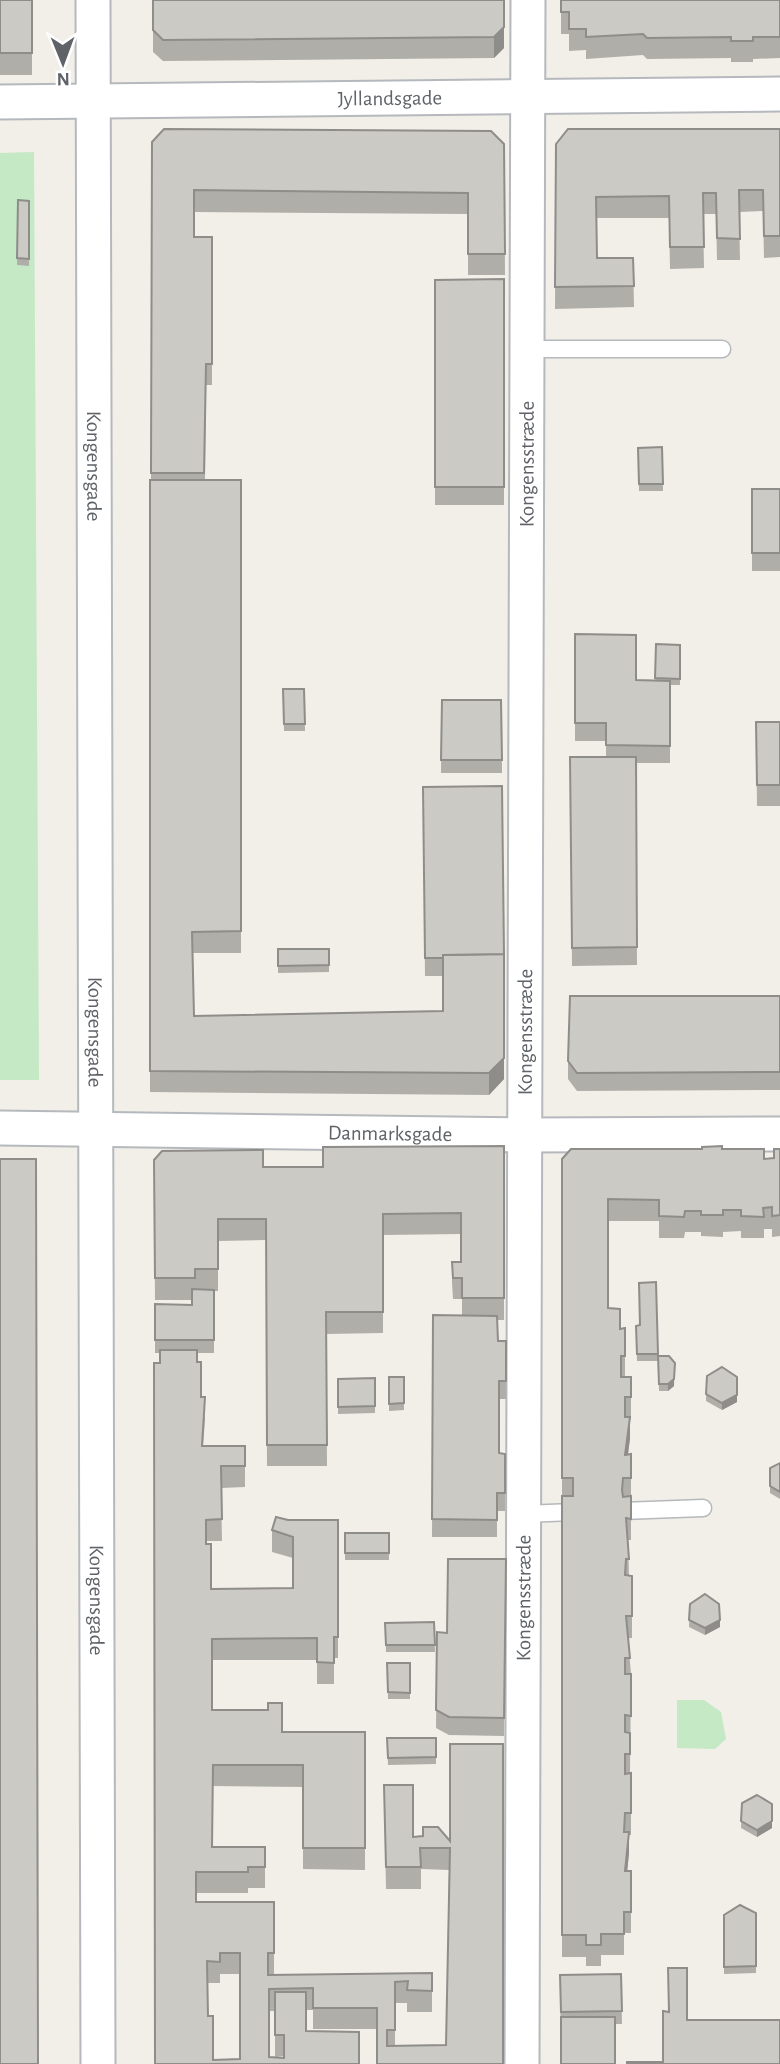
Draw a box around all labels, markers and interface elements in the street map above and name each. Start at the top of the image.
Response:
north arrow [28,28,98,98]
text: N [56,69,70,88]
street label: Jyllandsgade [338,87,442,109]
street label: Kongensstræde [516,401,537,527]
street label: Kongensgade [83,411,105,521]
street label: Kongensstræde [514,969,536,1095]
street label: Kongensgade [85,977,106,1087]
street label: Danmarksgade [328,1122,452,1145]
street label: Kongensstræde [513,1535,534,1661]
street label: Kongensgade [86,1545,108,1655]

